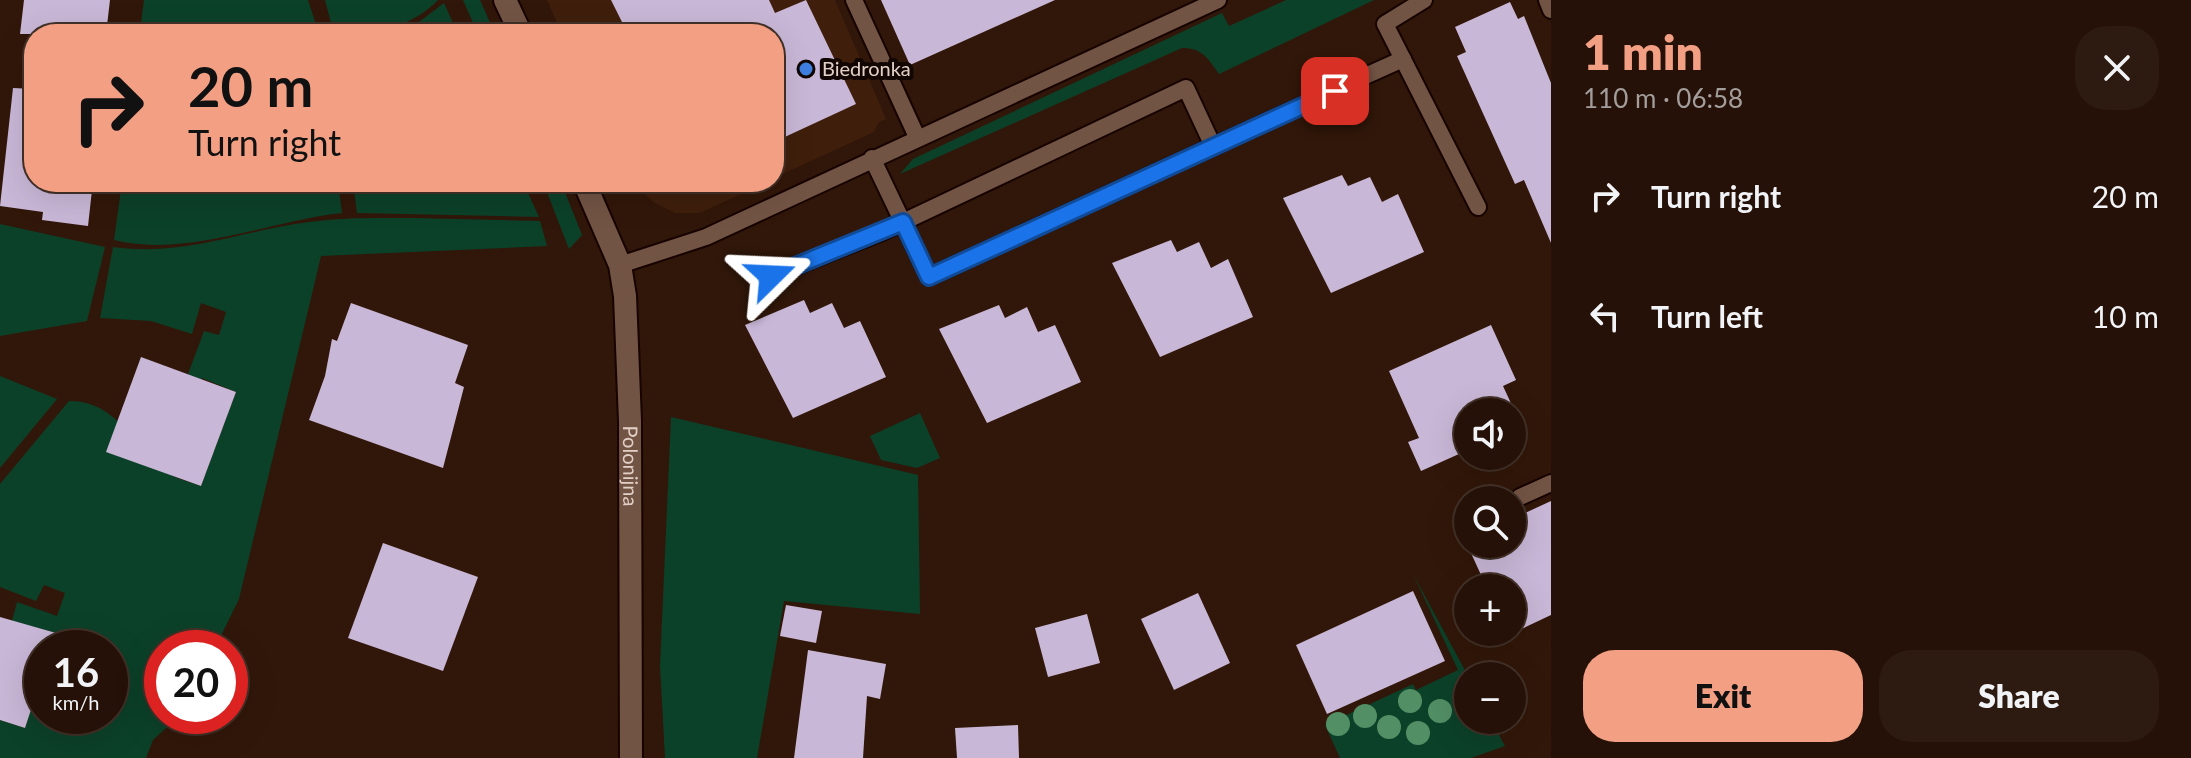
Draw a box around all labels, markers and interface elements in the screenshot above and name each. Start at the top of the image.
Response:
text: 1 min [1583,23,1703,80]
button: close [2075,26,2159,110]
text: 20 m [188,52,313,119]
icon: right [56,56,160,160]
place label: Biedronka [822,56,911,80]
pin [1301,57,1369,125]
marker: Biedronka [797,60,815,78]
icon: arrive [1313,69,1357,113]
text: 110 m · 06:58 [1583,82,1743,114]
text: Turn right [188,120,341,164]
icon: right [1583,174,1627,218]
text: Turn right [1651,178,1781,214]
text: 20 m [2092,178,2159,214]
position arrow [729,234,813,318]
icon: left [1583,294,1627,338]
text: Turn left [1651,298,1763,334]
text: 10 m [2092,298,2159,334]
map controls [1454,398,1526,734]
button: sound [1454,398,1526,470]
street label: Polonijna [619,426,643,506]
button: search [1454,486,1526,558]
button: + [1454,574,1526,646]
speed limit sign: 20 [144,630,248,734]
text: 16 [53,648,99,696]
button: Exit [1583,650,1863,742]
button: Share [1879,650,2159,742]
button: − [1454,662,1526,734]
text: km/h [53,690,99,714]

